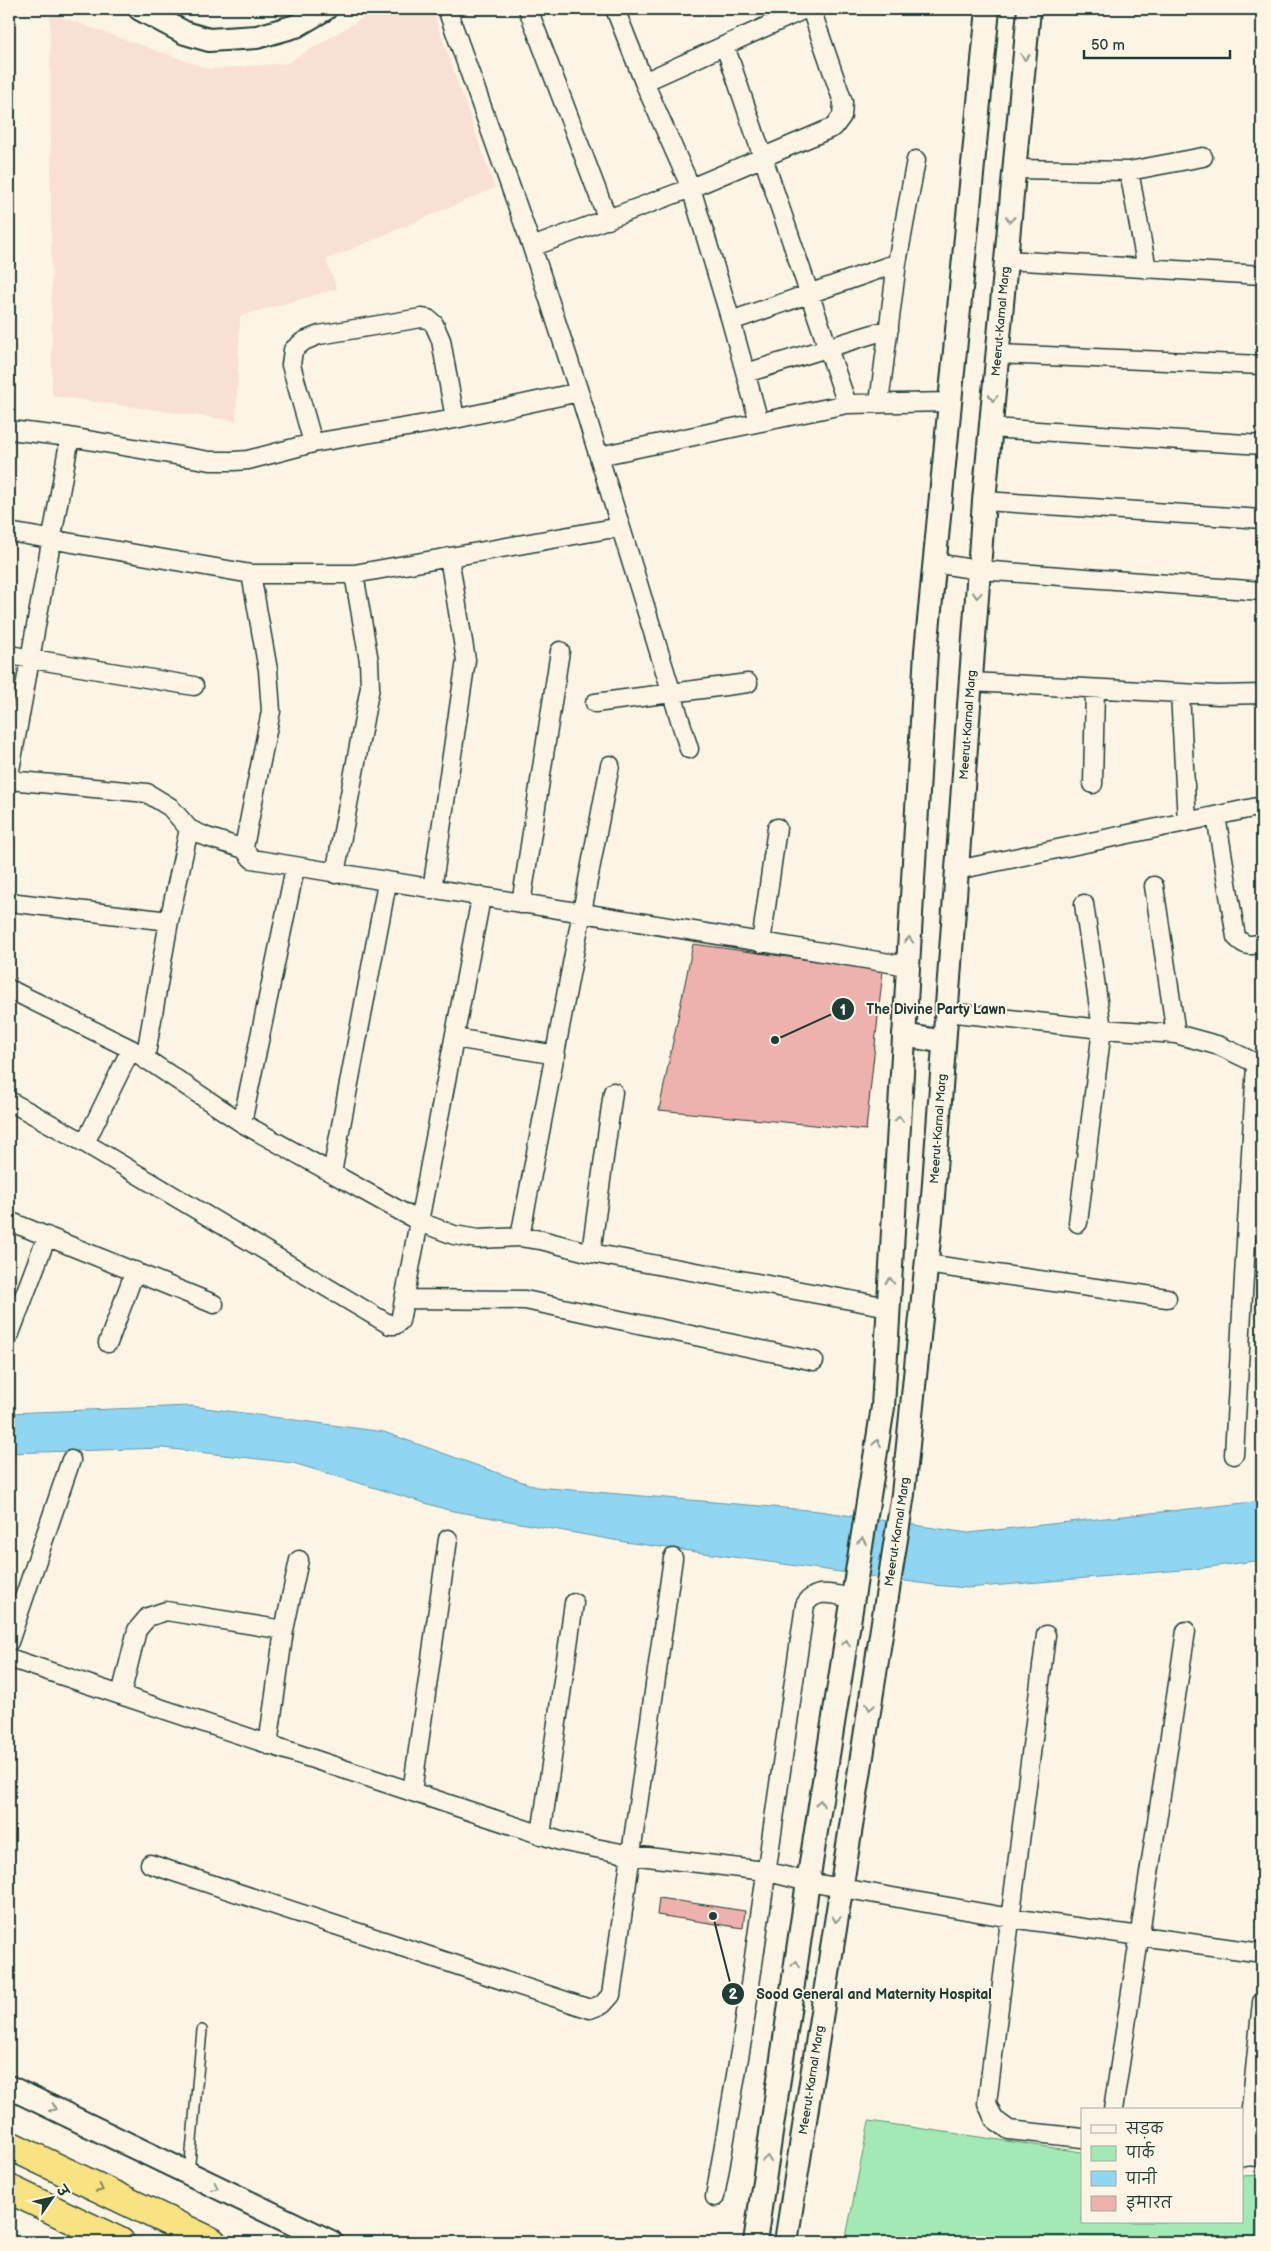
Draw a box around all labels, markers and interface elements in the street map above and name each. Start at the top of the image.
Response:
scale bar [1084,28,1230,60]
text: 50 m [1091,36,1125,55]
one-way arrow [1020,54,1031,62]
one-way arrow [1005,215,1016,223]
street label: Meerut-Karnal Marg [988,266,1013,377]
one-way arrow [988,395,999,403]
one-way arrow [972,591,983,599]
street label: Meerut-Karnal Marg [957,669,980,780]
one-way arrow [904,935,915,943]
callout: The Divine Party Lawn [831,995,1016,1024]
text: 1 [840,1001,846,1020]
text: The Divine Party Lawn [866,1001,1006,1018]
street label: Meerut-Karnal Marg [927,1073,950,1184]
one-way arrow [894,1115,905,1123]
one-way arrow [885,1277,896,1285]
one-way arrow [872,1439,882,1448]
street label: Meerut-Karnal Marg [882,1476,913,1587]
one-way arrow [856,1537,866,1545]
one-way arrow [840,1638,850,1647]
one-way arrow [865,1703,876,1711]
one-way arrow [815,1799,825,1808]
one-way arrow [831,1914,841,1923]
one-way arrow [790,1960,801,1968]
callout: Sood General and Maternity Hospital [721,1979,1002,2008]
text: 2 [729,1985,738,2004]
text: Sood General and Maternity Hospital [756,1986,992,2003]
street label: Meerut-Karnal Marg [796,2024,828,2136]
one-way arrow [48,2102,57,2113]
legend [1081,2108,1244,2224]
text: सड़क [1125,2120,1164,2139]
text: पार्क [1125,2141,1156,2163]
one-way arrow [761,2155,771,2164]
text: पानी [1125,2167,1158,2189]
north arrow [28,2174,78,2224]
text: उ [52,2181,73,2201]
one-way arrow [210,2181,219,2191]
one-way arrow [95,2183,104,2193]
text: इमारत [1126,2194,1173,2213]

